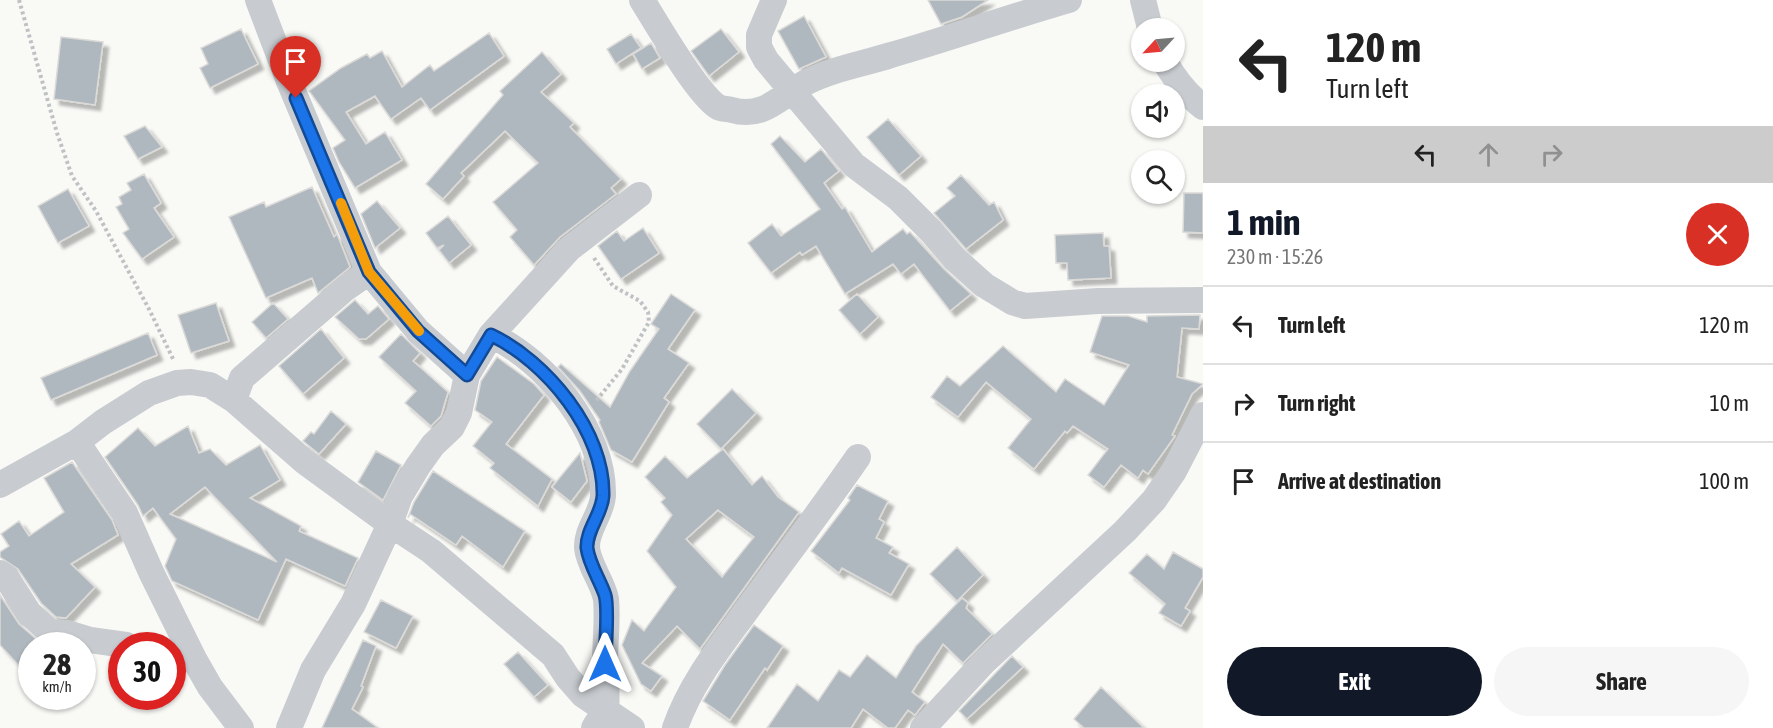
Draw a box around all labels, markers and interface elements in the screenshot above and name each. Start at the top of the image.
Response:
north arrow [1131,18,1185,72]
map controls [1131,18,1185,204]
text: 120 m [1326,23,1421,71]
icon: left [1227,24,1305,102]
pin [270,36,321,98]
icon: arrive [279,45,312,78]
text: Turn left [1326,73,1409,104]
button: sound [1131,84,1185,138]
icon: left [1409,138,1442,171]
icon: ahead [1472,138,1505,171]
icon: right [1535,138,1568,171]
button: search [1131,150,1185,204]
text: 1 min [1227,201,1301,243]
button: close [1686,203,1749,266]
text: 230 m · 15:26 [1227,245,1323,268]
icon: left [1227,309,1260,342]
text: Turn left [1278,312,1345,338]
text: 120 m [1699,312,1749,338]
icon: right [1227,387,1260,420]
text: Turn right [1278,390,1355,416]
text: 10 m [1709,390,1749,416]
icon: arrive [1227,465,1260,498]
text: Arrive at destination [1278,468,1441,494]
text: 100 m [1699,468,1749,494]
speed limit sign: 30 [108,632,186,710]
position arrow [573,632,637,696]
text: 28 [43,647,71,681]
button: Exit [1227,647,1482,716]
button: Share [1494,647,1749,716]
text: km/h [42,678,72,695]

